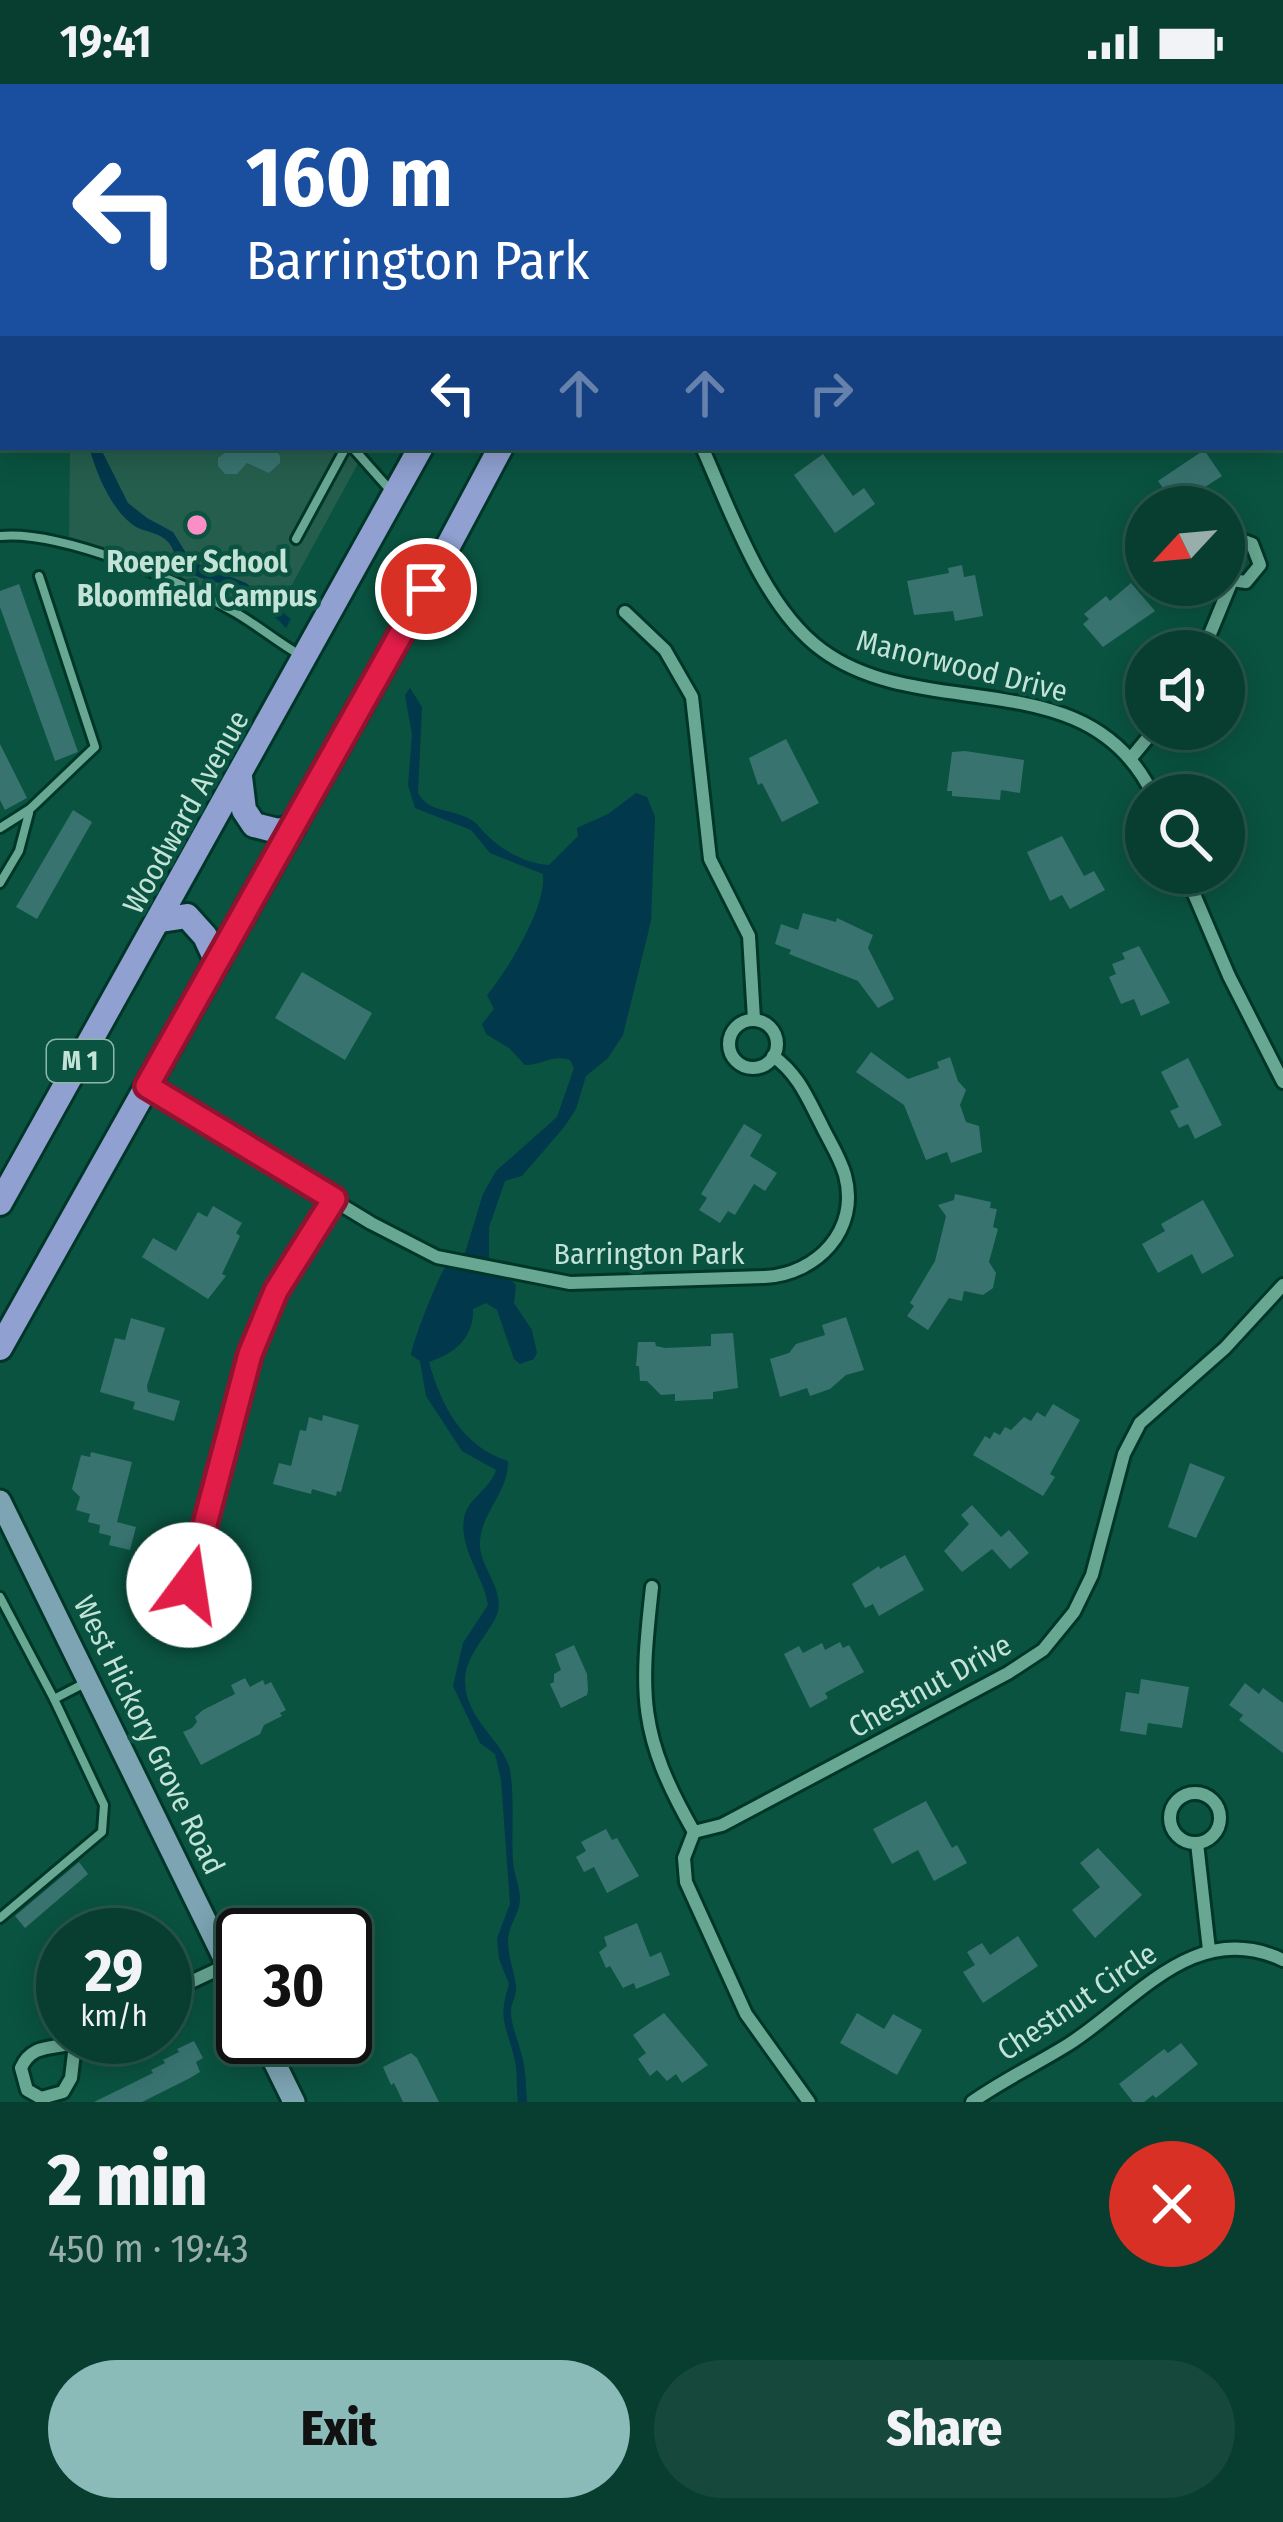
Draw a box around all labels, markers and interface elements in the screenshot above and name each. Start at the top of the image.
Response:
text: 19:41 [60,15,152,69]
text: 160 m [246,127,453,228]
icon: left [48,132,204,288]
text: Barrington Park [246,229,589,293]
icon: left [420,360,486,426]
icon: ahead [546,360,612,426]
icon: ahead [672,360,738,426]
icon: right [798,360,864,426]
north arrow [1125,486,1245,606]
map controls [1125,486,1245,894]
marker: Roeper School Bloomfield Campus [184,512,210,538]
pin [375,538,477,640]
place label: Roeper School Bloomfield Campus [77,544,317,614]
icon: arrive [393,556,459,622]
street label: Manorwood Drive [853,622,1071,710]
button: sound [1125,630,1245,750]
street label: Woodward Avenue [115,704,257,920]
button: search [1125,774,1245,894]
road number: M 1 [47,1040,113,1082]
street label: Barrington Park [554,1236,744,1272]
position arrow [126,1522,252,1648]
street label: West Hickory Grove Road [66,1590,232,1880]
street label: Chestnut Drive [843,1627,1017,1745]
speed limit sign: 30 [216,1908,372,2064]
text: 29 [85,1935,143,2007]
street label: Chestnut Circle [990,1936,1164,2068]
text: km/h [81,1998,147,2034]
text: 2 min [48,2138,207,2224]
button: close [1109,2141,1235,2267]
text: 450 m · 19:43 [48,2226,249,2272]
button: Exit [48,2360,630,2498]
button: Share [654,2360,1235,2498]

